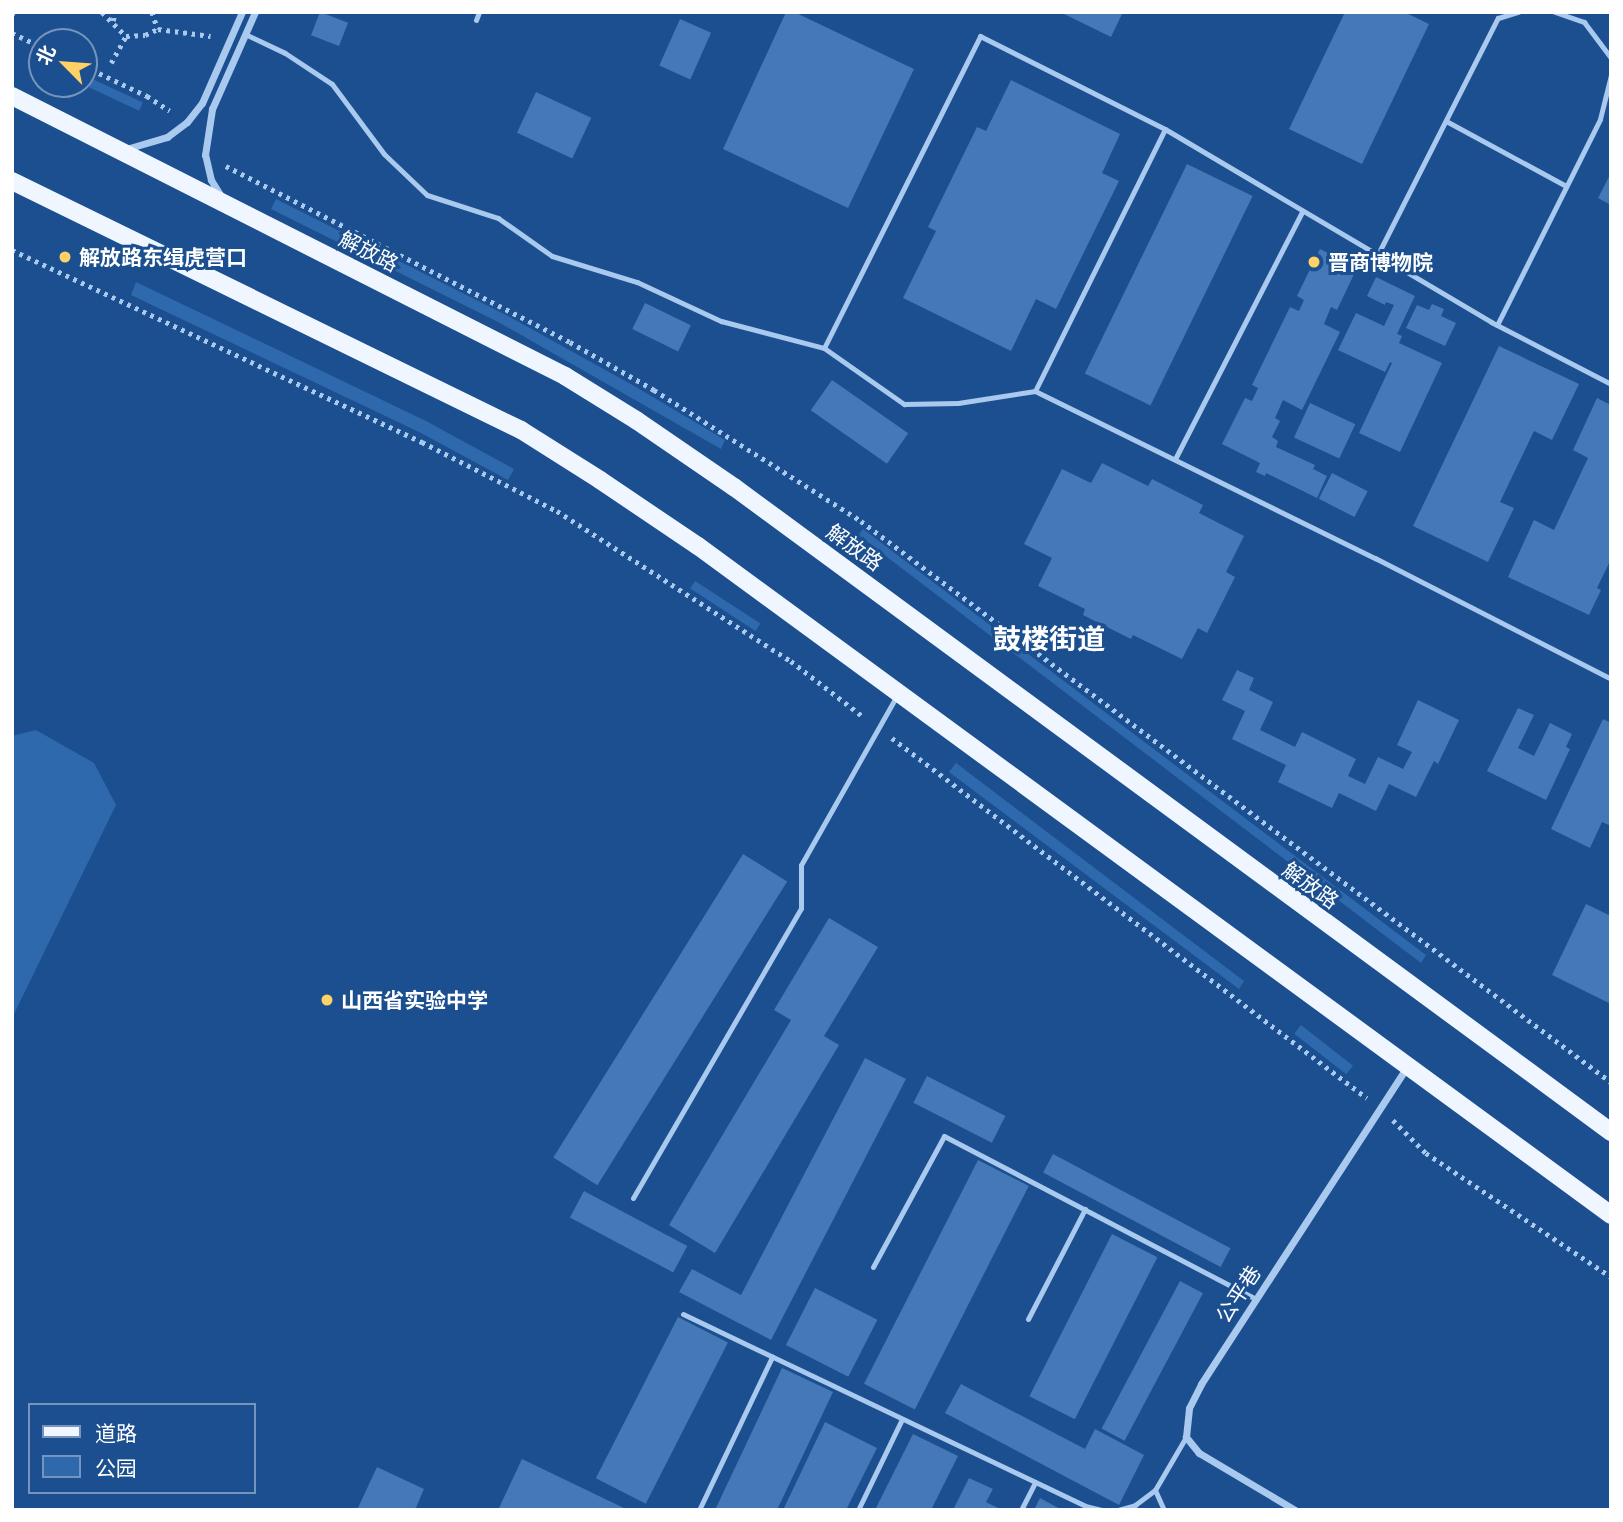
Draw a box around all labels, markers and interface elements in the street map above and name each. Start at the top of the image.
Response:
north arrow [28,28,98,98]
text: 北 [31,41,60,68]
street label: 解放路 [335,225,403,277]
place label: 解放路东缉虎营口 [79,244,247,270]
marker: 解放路东缉虎营口 [57,249,73,265]
place label: 晋商博物院 [1328,249,1433,275]
marker: 晋商博物院 [1306,254,1322,270]
street label: 解放路 [822,518,888,576]
district label: 鼓楼街道 [993,621,1105,655]
street label: 解放路 [1278,856,1344,914]
place label: 山西省实验中学 [341,987,488,1013]
marker: 山西省实验中学 [319,992,335,1008]
street label: 公平巷 [1210,1261,1266,1327]
legend [28,1403,256,1494]
text: 道路 [95,1420,137,1445]
text: 公园 [95,1455,137,1480]

